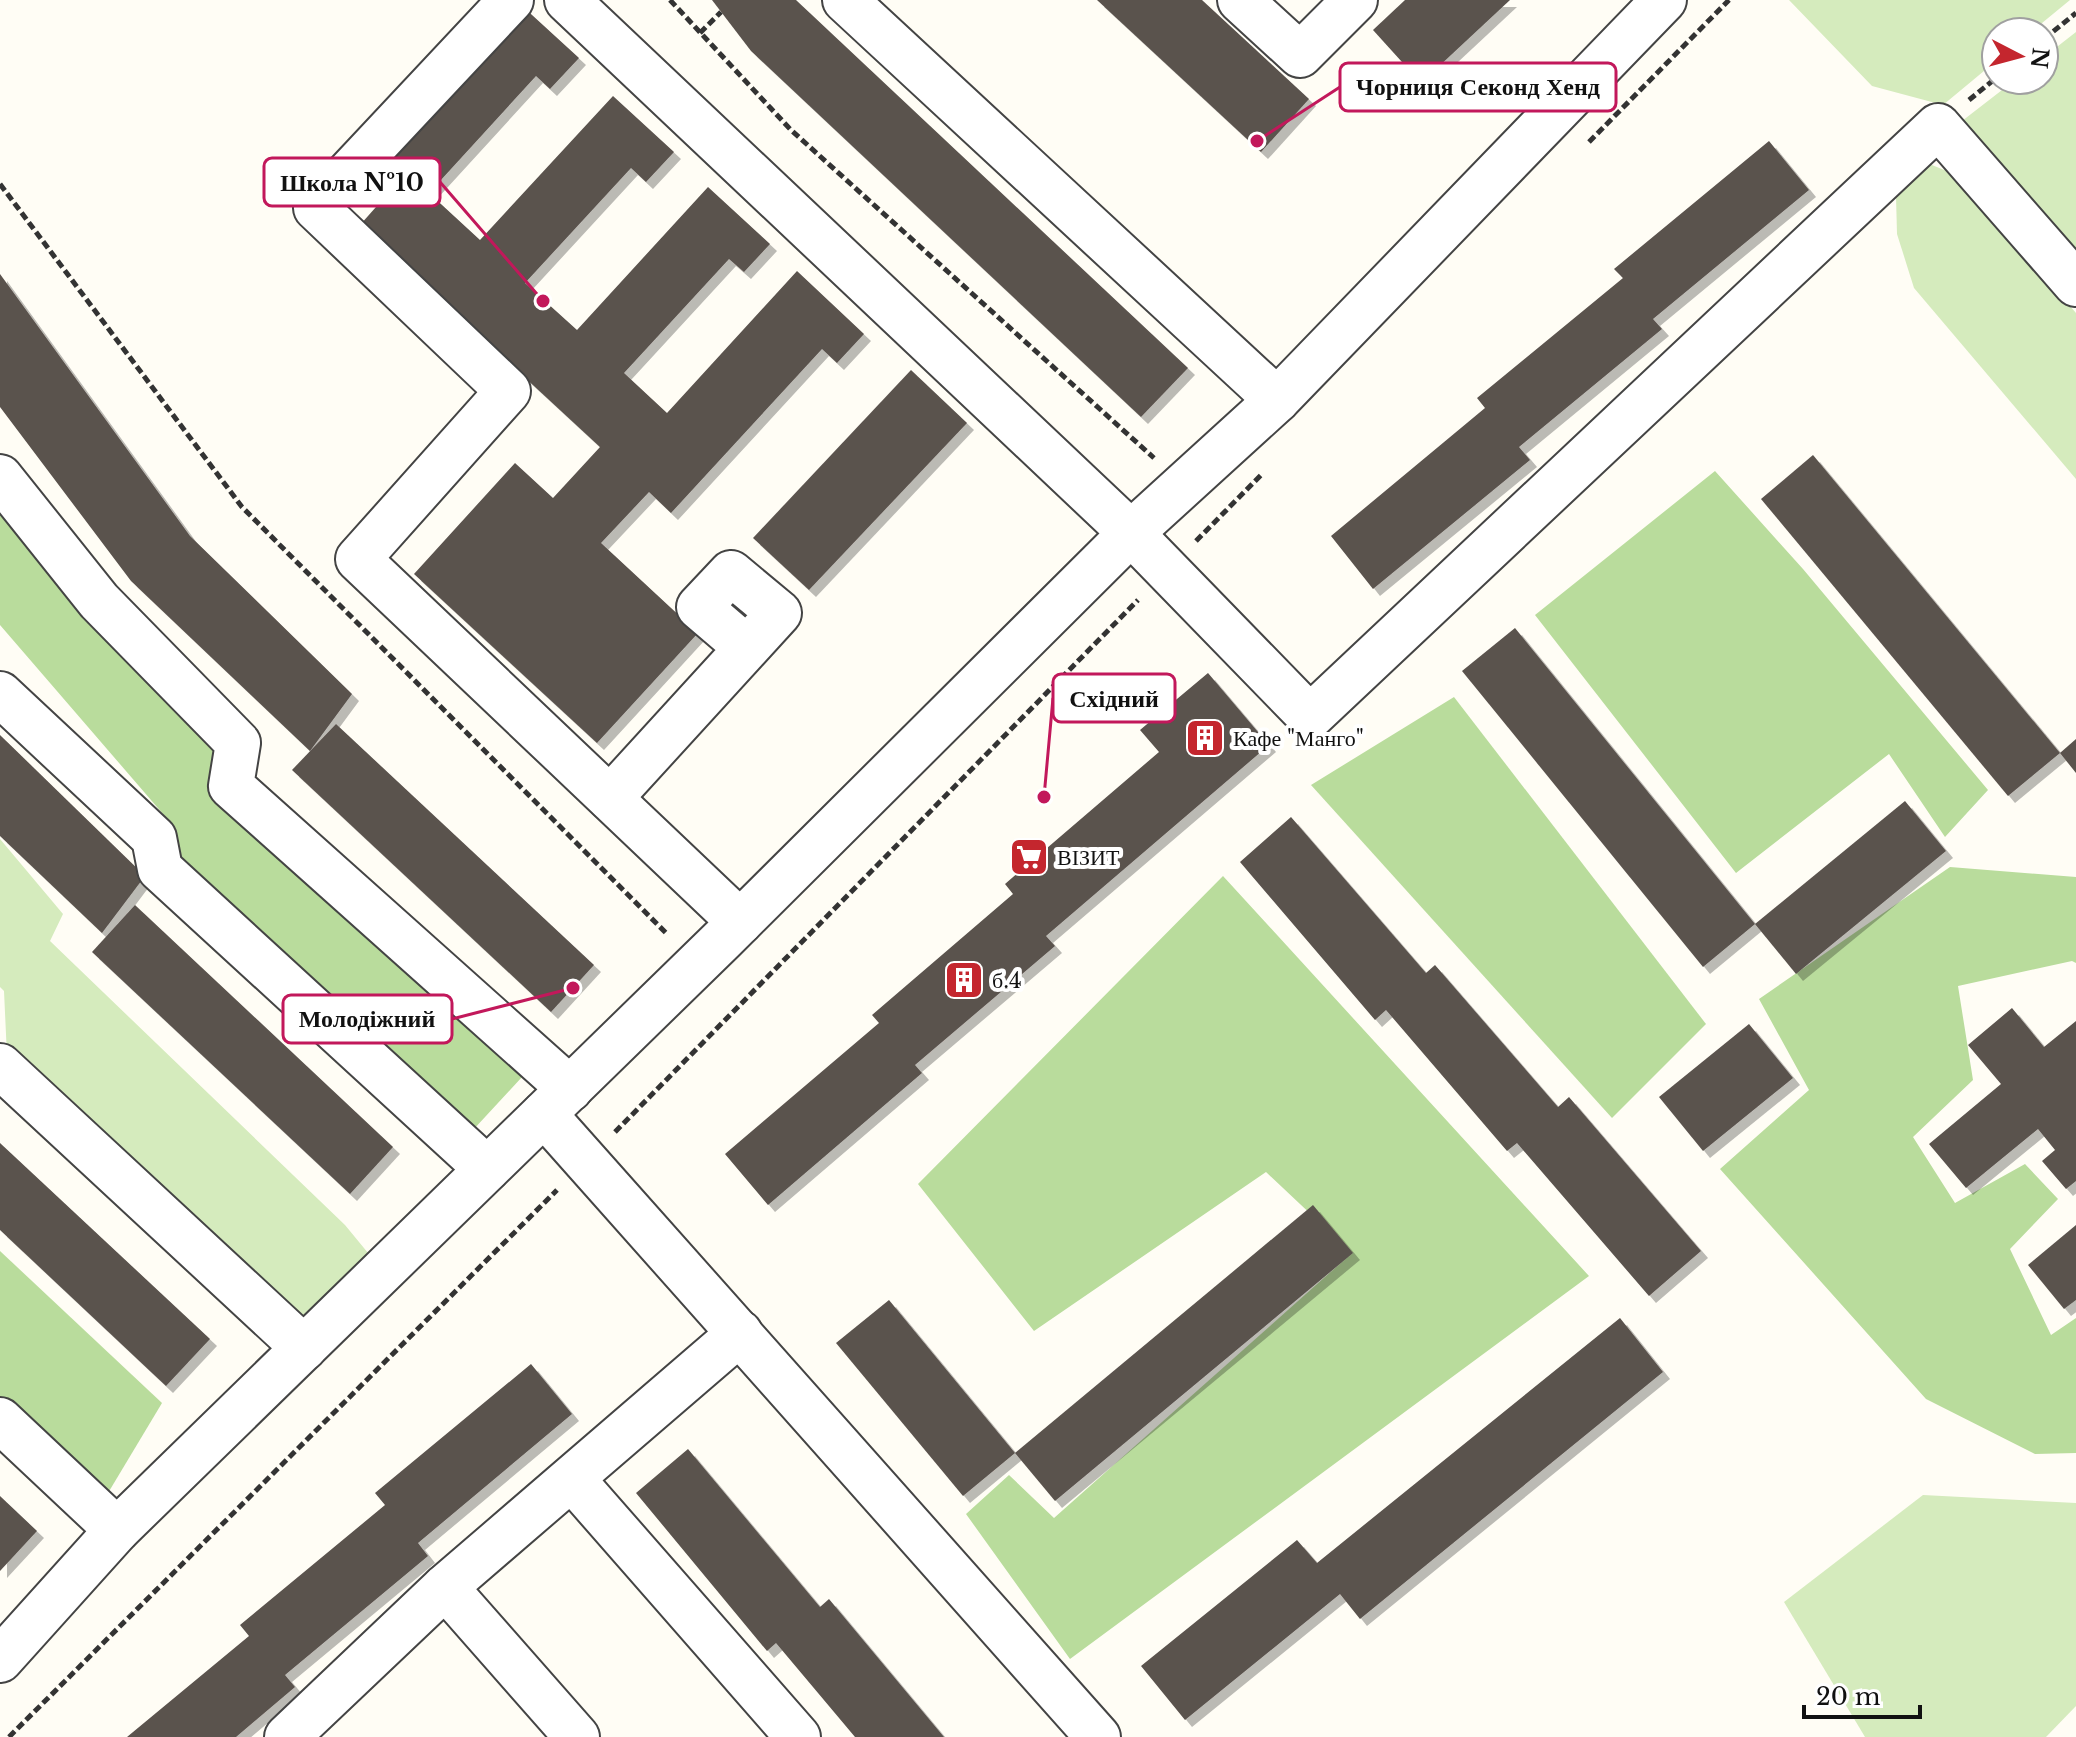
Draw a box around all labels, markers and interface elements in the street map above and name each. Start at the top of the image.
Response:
north arrow [1980,16,2060,96]
text: N [2025,46,2054,70]
callout: Чорниця Секонд Хенд [1340,63,1616,111]
text: Чорниця Секонд Хенд [1356,72,1600,101]
callout: Школа №10 [264,158,440,206]
text: Школа №10 [280,168,424,197]
callout: Східний [1053,674,1175,722]
text: Східний [1069,684,1159,713]
building icon: Кафе "Манго" [1184,717,1226,759]
place label: Кафе "Манго" [1233,725,1364,752]
supermarket icon: ВІЗИТ [1008,836,1050,878]
place label: ВІЗИТ [1057,844,1120,871]
building icon: б.4 [943,959,985,1001]
place label: б.4 [992,967,1022,994]
callout: Молодіжний [283,995,452,1043]
text: Молодіжний [299,1004,435,1033]
scale bar [1804,1669,1920,1719]
text: 20 m [1816,1682,1881,1711]

